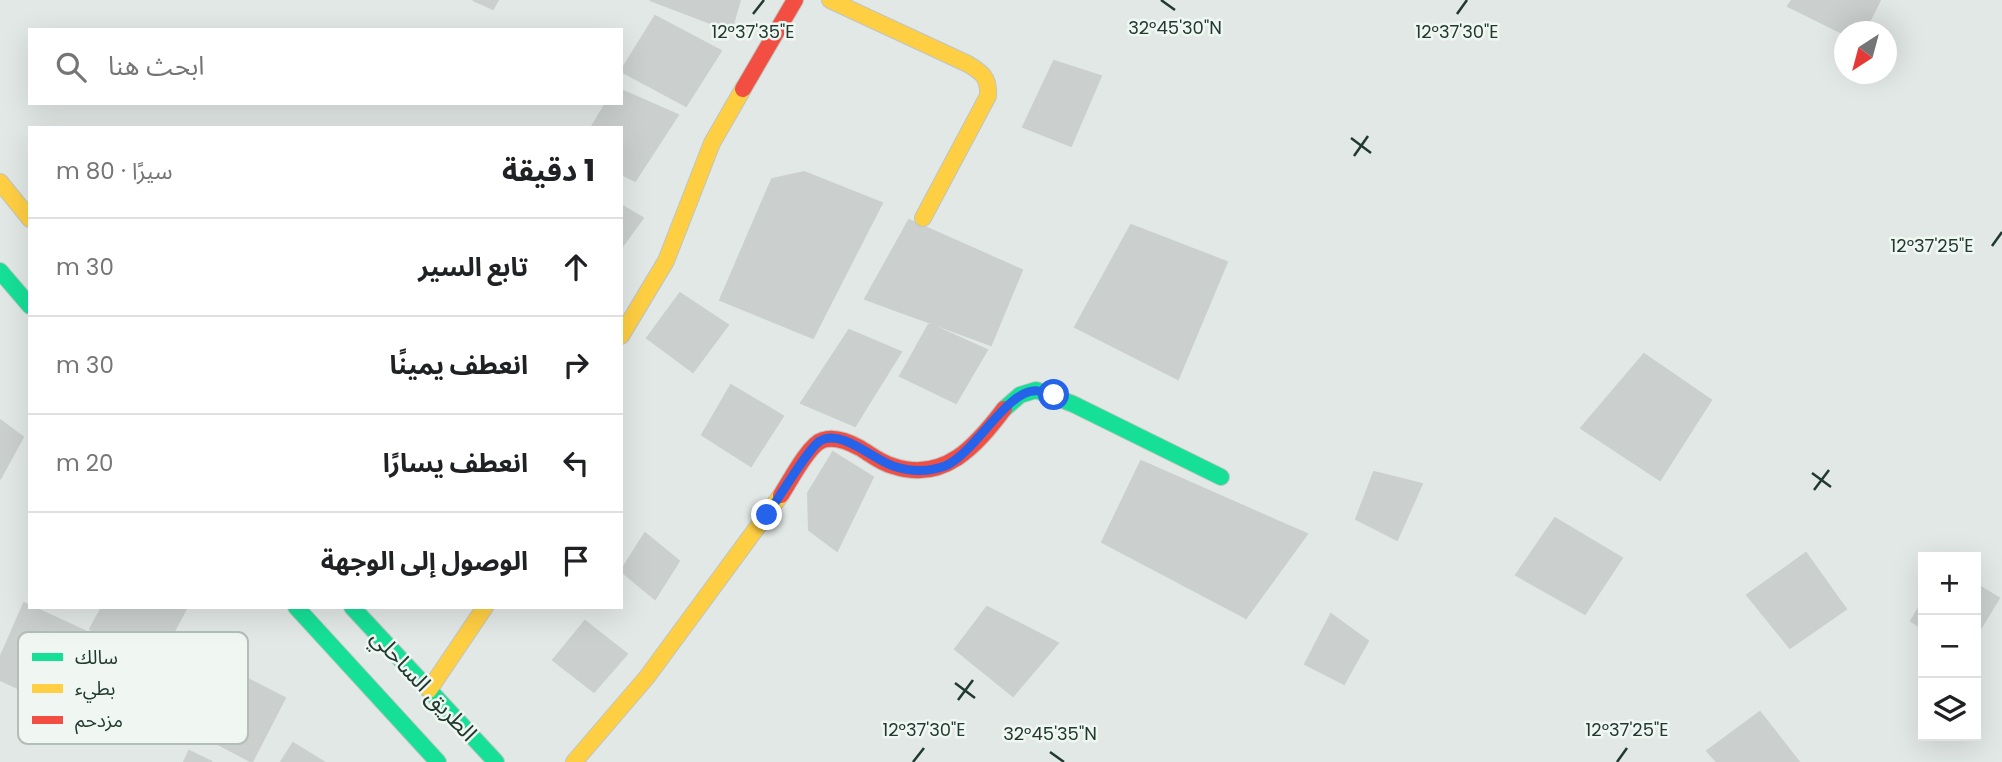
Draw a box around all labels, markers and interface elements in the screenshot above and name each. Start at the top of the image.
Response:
text: 32°45'30"N [1128,15,1222,40]
text: 12°37'35"E [711,19,795,44]
text: 12°37'30"E [1415,19,1499,44]
north arrow [1834,21,1897,84]
search box [28,28,623,105]
icon: search [52,48,90,86]
text: ابحث هنا [108,48,205,84]
text: 1 دقيقة [502,149,595,192]
text: سيرًا · 80 m [56,155,173,187]
text: 12°37'25"E [1891,233,1973,258]
icon: ahead [557,248,595,286]
text: تابع السير [418,249,528,285]
text: 30 m [56,251,114,283]
icon: right [557,346,595,384]
text: انعطف يمينًا [390,347,528,383]
text: 30 m [56,349,114,381]
route start [1038,379,1069,410]
icon: left [557,444,595,482]
text: انعطف يسارًا [383,445,528,481]
text: 20 m [56,447,114,479]
route end [751,499,782,530]
icon: arrive [557,542,595,580]
text: الوصول إلى الوجهة [321,543,528,579]
map controls [1918,552,1981,741]
button: + [1918,552,1981,615]
button: − [1918,615,1981,678]
street label: الطريق الساحلي [363,622,484,749]
legend [18,632,248,744]
text: سالك [75,644,118,671]
text: بطيء [75,675,115,703]
button: layers [1918,678,1981,741]
text: مزدحم [75,707,123,735]
text: 12°37'30"E [882,717,966,742]
text: 12°37'25"E [1586,717,1668,742]
text: 32°45'35"N [1003,721,1097,746]

